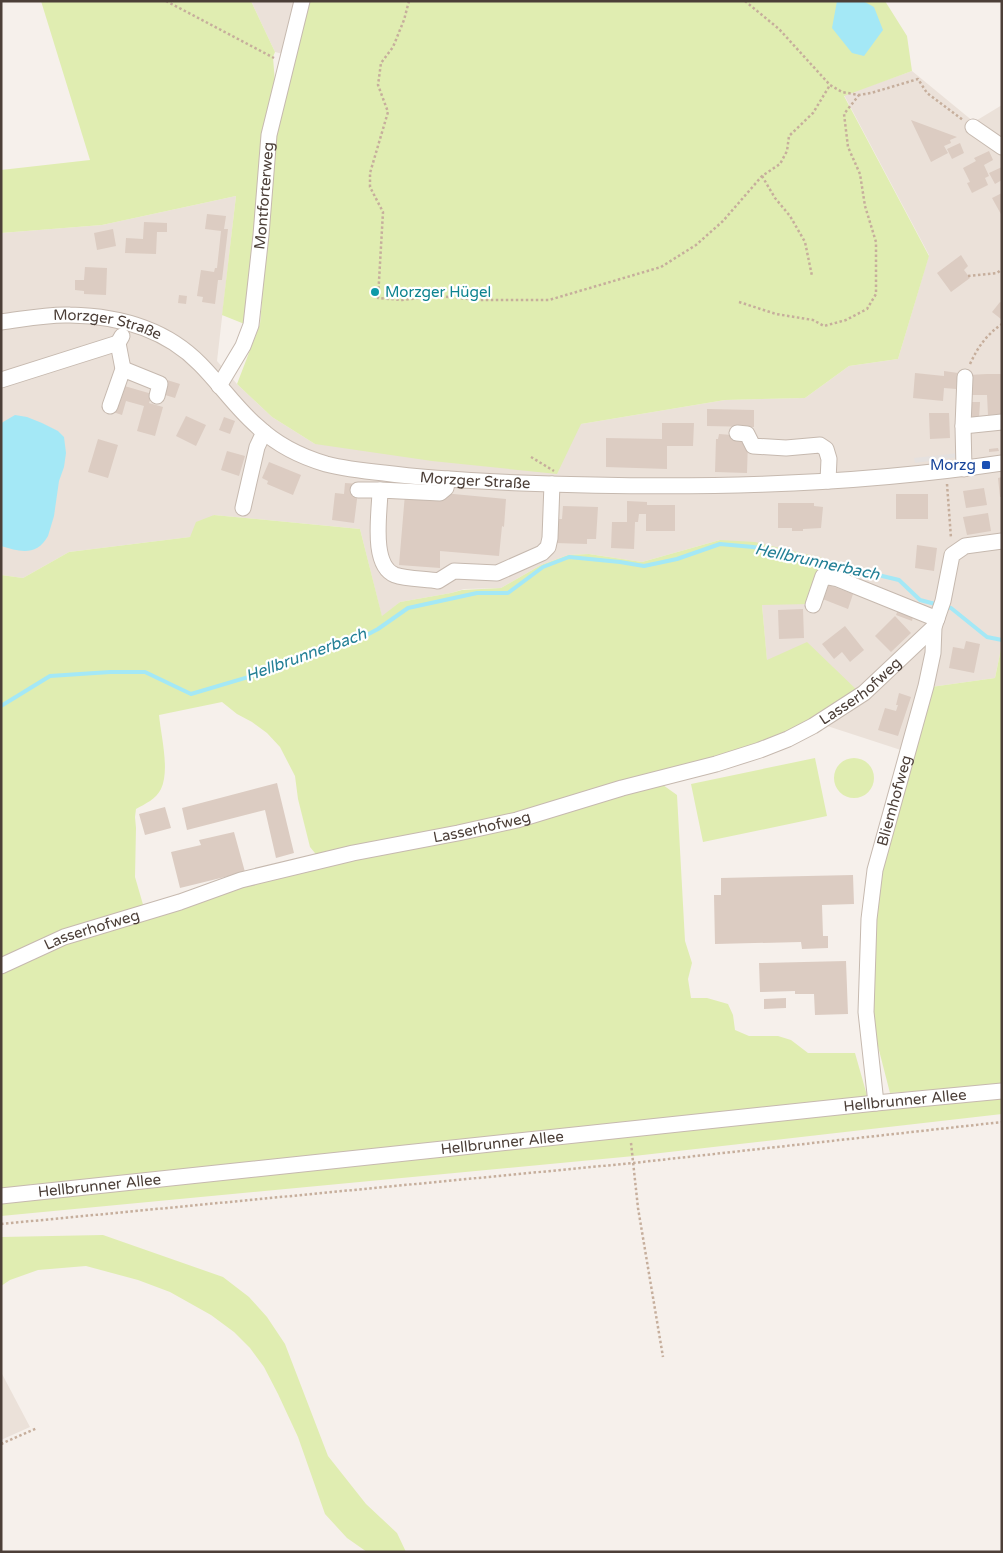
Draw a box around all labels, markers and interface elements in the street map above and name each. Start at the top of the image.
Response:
street label: Montforterweg [250,141,277,251]
place label: Morzger Hügel [385,283,491,301]
marker: Morzger Hügel [369,286,381,298]
street label: Morzger Straße [53,306,165,344]
place label: Morzg [930,456,976,474]
marker: Morzg [980,459,992,471]
street label: Morzger Straße [419,468,531,492]
water label: Hellbrunnerbach [753,539,882,585]
water label: Hellbrunnerbach [243,623,370,686]
street label: Lasserhofweg [816,654,905,729]
street label: Bliemhofweg [873,753,915,848]
street label: Lasserhofweg [432,807,533,847]
street label: Lasserhofweg [41,906,142,954]
street label: Hellbrunner Allee [843,1085,967,1115]
street label: Hellbrunner Allee [440,1127,565,1158]
street label: Hellbrunner Allee [37,1170,162,1201]

